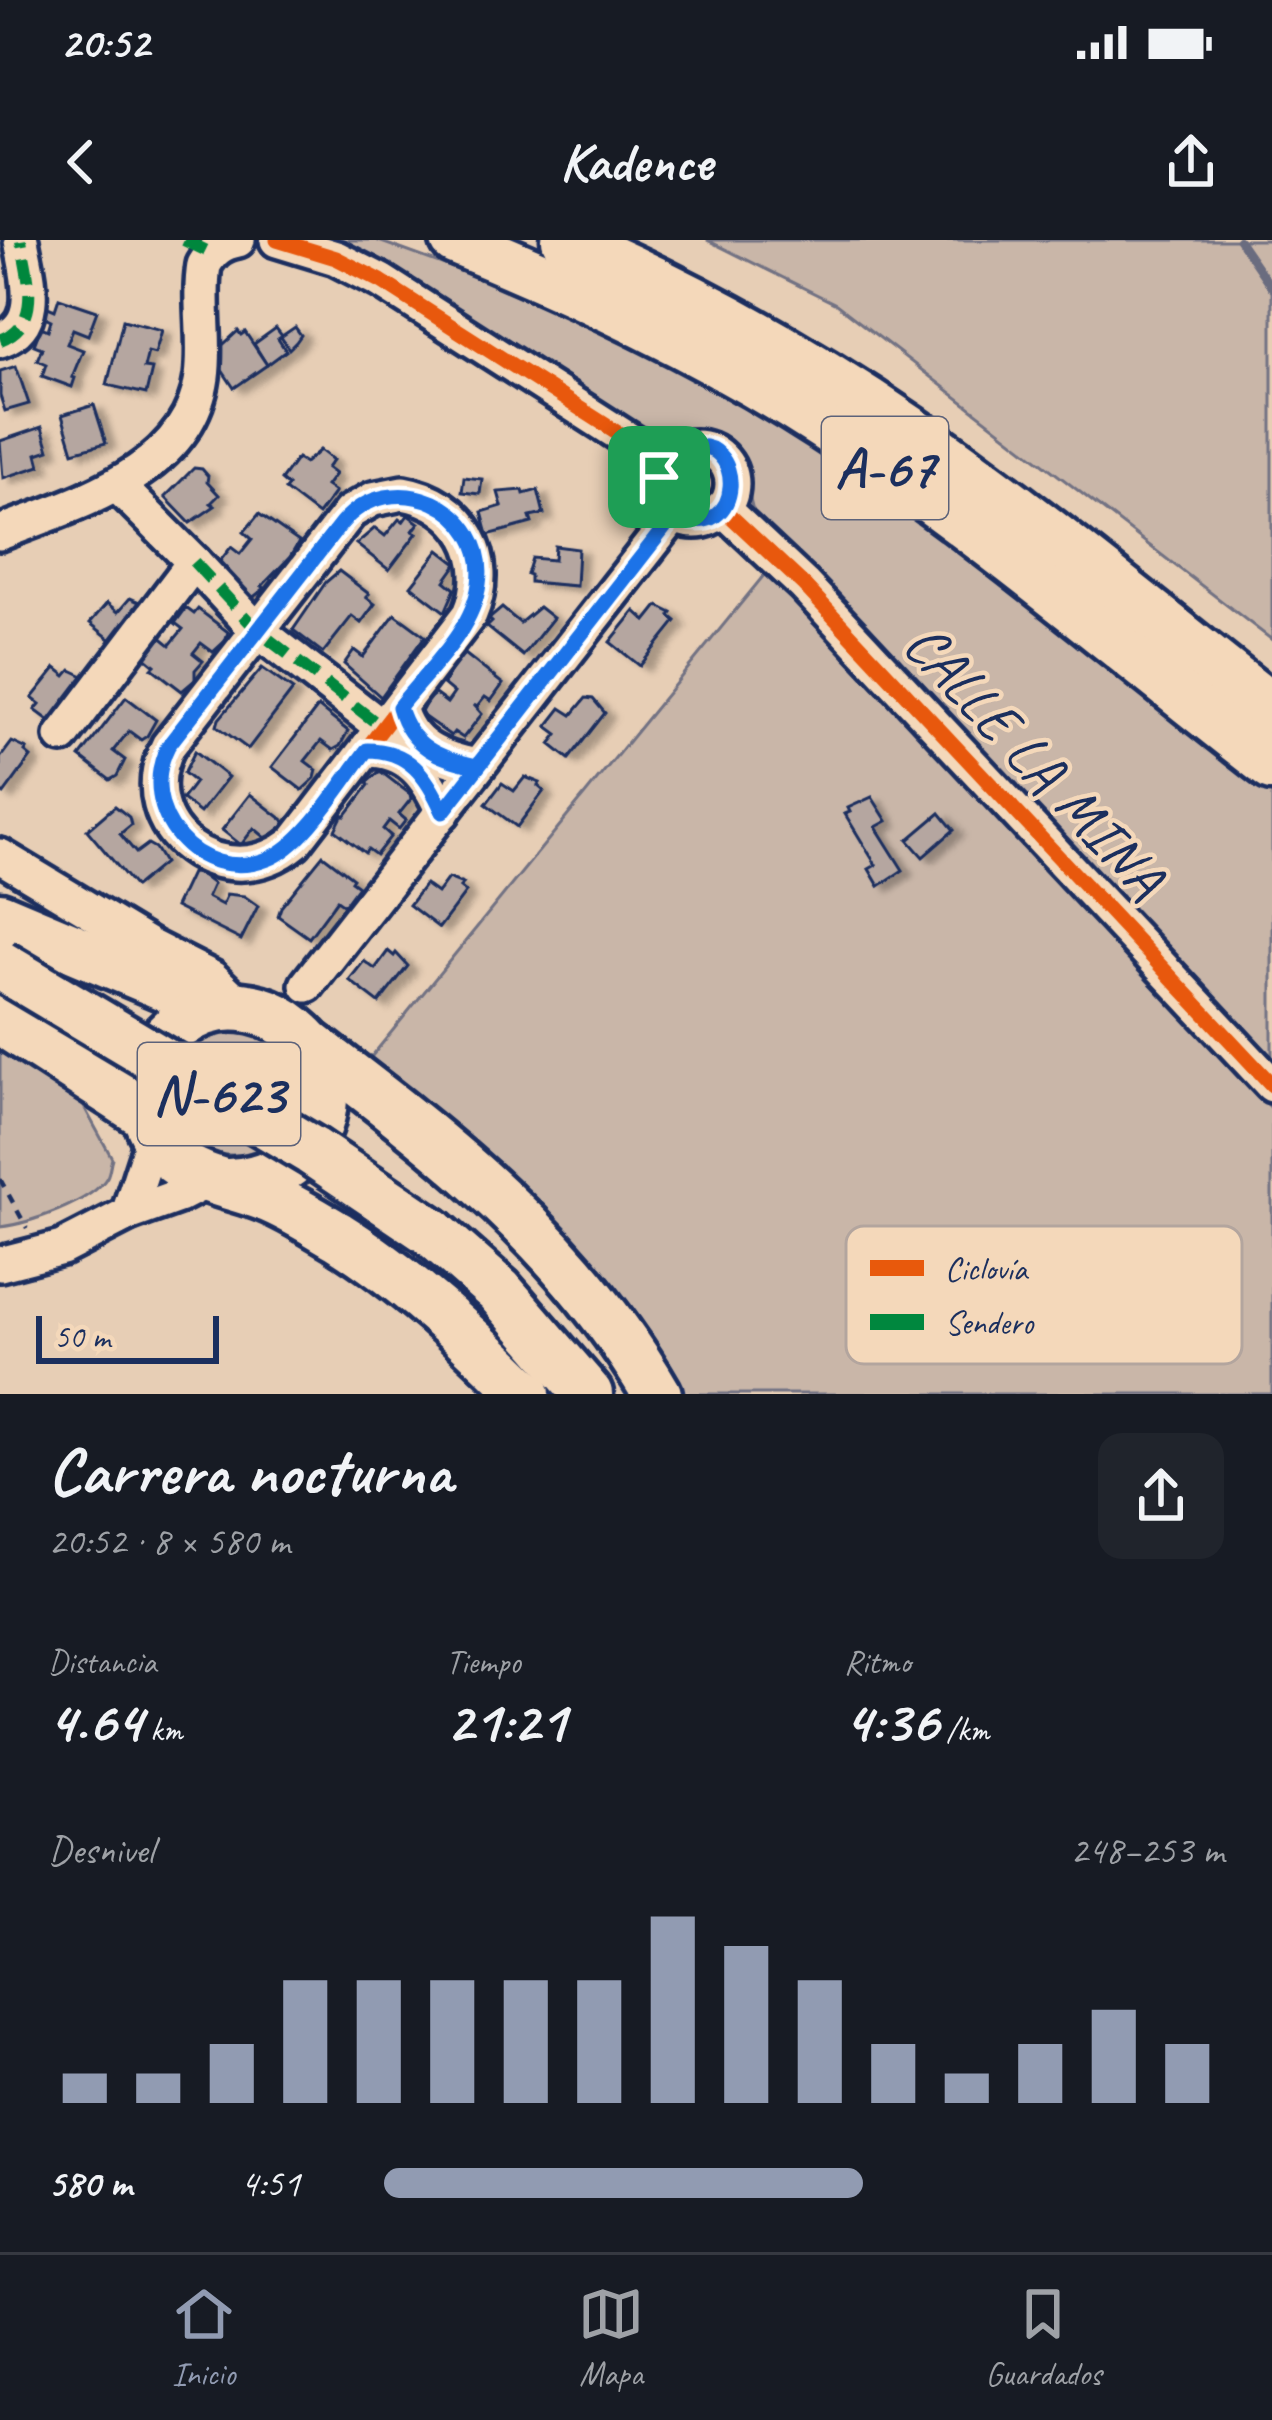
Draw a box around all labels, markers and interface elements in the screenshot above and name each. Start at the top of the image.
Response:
text: 20:52 [60,14,149,71]
text: Kadence [560,128,712,196]
icon: back [48,129,114,195]
icon: share [1158,129,1224,195]
road number: A-67 [822,417,948,519]
pin [608,426,710,528]
icon: arrive [626,444,692,510]
street label: CALLE LA MINA [888,606,1183,914]
road number: N-623 [138,1043,300,1145]
legend [846,1226,1242,1364]
text: Ciclovía [945,1248,1030,1290]
text: Sendero [945,1302,1035,1344]
scale bar [36,1310,219,1363]
text: 50 m [54,1316,110,1358]
text: Carrera nocturna [48,1430,452,1513]
button: share [1098,1433,1224,1559]
text: 20:52 · 8 × 580 m [48,1517,290,1566]
text: Distancia [48,1641,156,1683]
text: Tiempo [446,1641,521,1683]
text: Ritmo [844,1641,911,1683]
text: 4.64 [48,1683,142,1759]
text: 21:21 [446,1683,566,1759]
text: 4:36 [844,1683,938,1759]
text: km [142,1709,182,1751]
text: /km [938,1709,989,1751]
text: Desnivel [48,1826,154,1875]
text: 248–253 m [1070,1826,1224,1875]
text: 580 m [48,2159,132,2208]
text: 4:51 [240,2159,300,2208]
tab: Inicio [171,2281,237,2395]
tab: Mapa [578,2281,644,2395]
tab: Guardados [986,2281,1101,2395]

